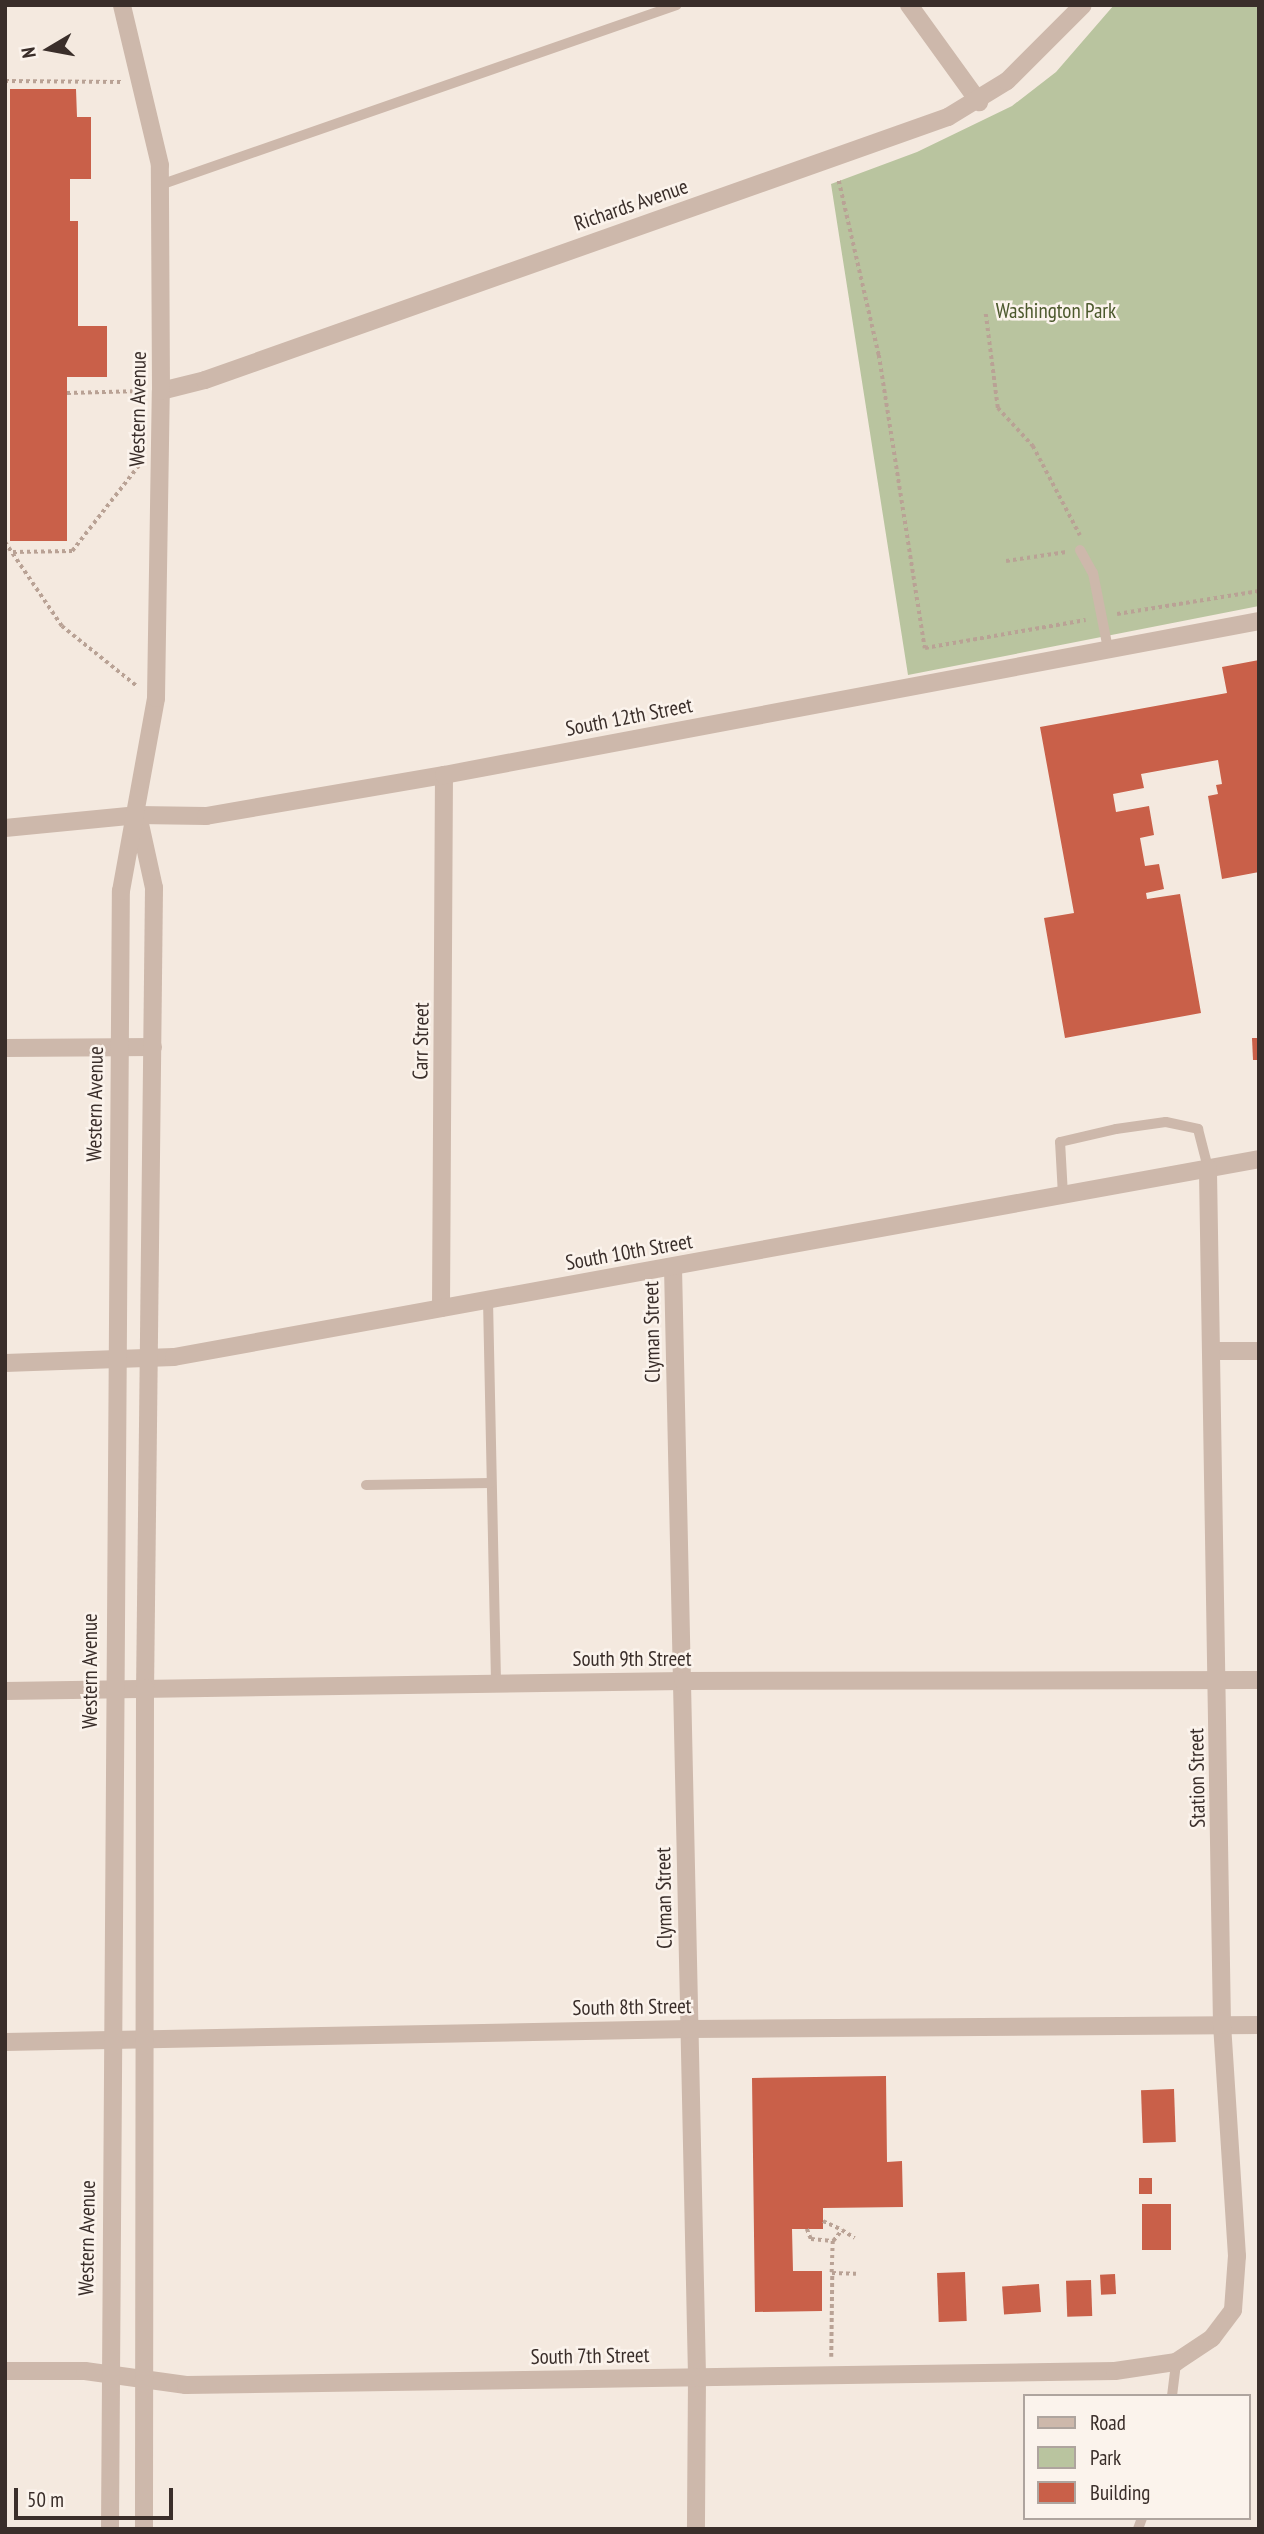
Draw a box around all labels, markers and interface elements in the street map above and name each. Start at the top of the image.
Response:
north arrow [14,14,84,84]
text: N [16,46,41,60]
street label: Richards Avenue [571,174,691,236]
park label: Washington Park [996,298,1116,324]
street label: Western Avenue [124,351,152,467]
street label: South 12th Street [564,692,694,742]
street label: Carr Street [408,1002,434,1080]
street label: Western Avenue [81,1046,109,1162]
street label: South 10th Street [564,1228,694,1276]
street label: Clyman Street [639,1281,665,1383]
street label: Western Avenue [77,1613,103,1729]
street label: South 9th Street [572,1646,692,1672]
street label: Station Street [1184,1728,1210,1828]
street label: Clyman Street [651,1847,677,1949]
street label: South 8th Street [572,1993,692,2021]
street label: Western Avenue [73,2180,101,2296]
street label: South 7th Street [530,2342,650,2370]
legend [1023,2394,1250,2520]
text: Road [1090,2409,1126,2436]
text: Park [1090,2444,1121,2471]
scale bar [18,2474,177,2518]
text: Building [1090,2479,1150,2506]
text: 50 m [27,2486,64,2513]

